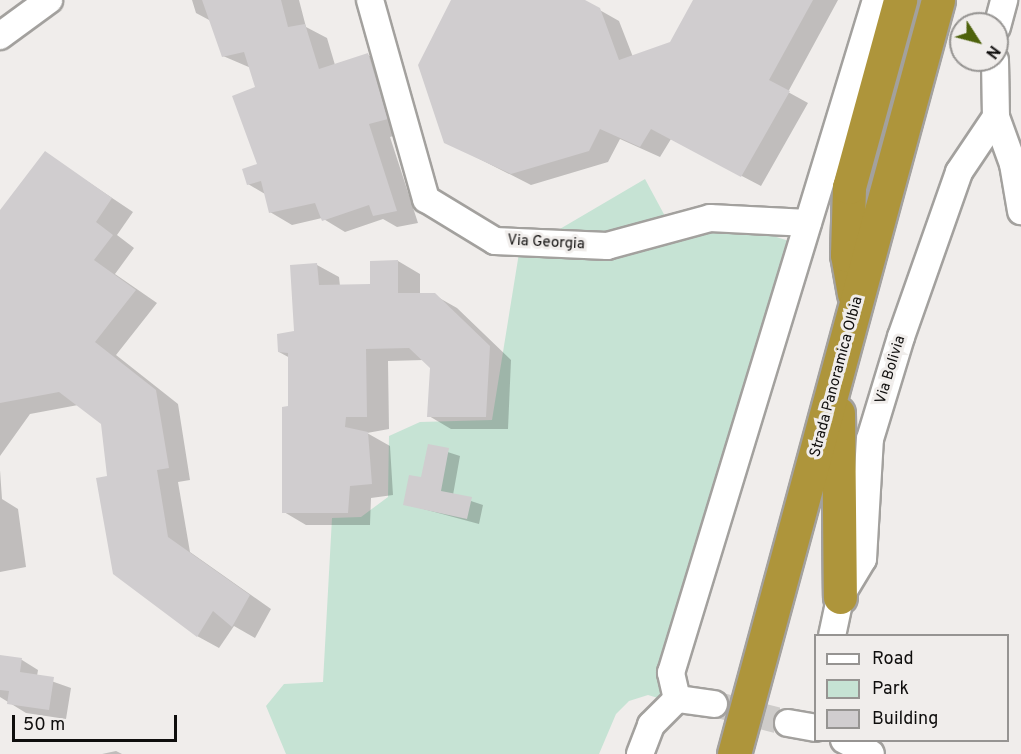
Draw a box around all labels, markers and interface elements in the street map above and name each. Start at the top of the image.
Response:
north arrow [949,12,1009,72]
text: N [980,41,1003,62]
street label: Via Georgia [507,232,585,254]
street label: Strada Panoramica Olbia [807,295,867,459]
street label: Via Bolivia [872,334,910,406]
legend [814,634,1009,742]
text: Road [872,648,914,671]
text: Park [872,678,909,701]
scale bar [15,703,180,741]
text: Building [872,708,938,731]
text: 50 m [23,714,65,737]

